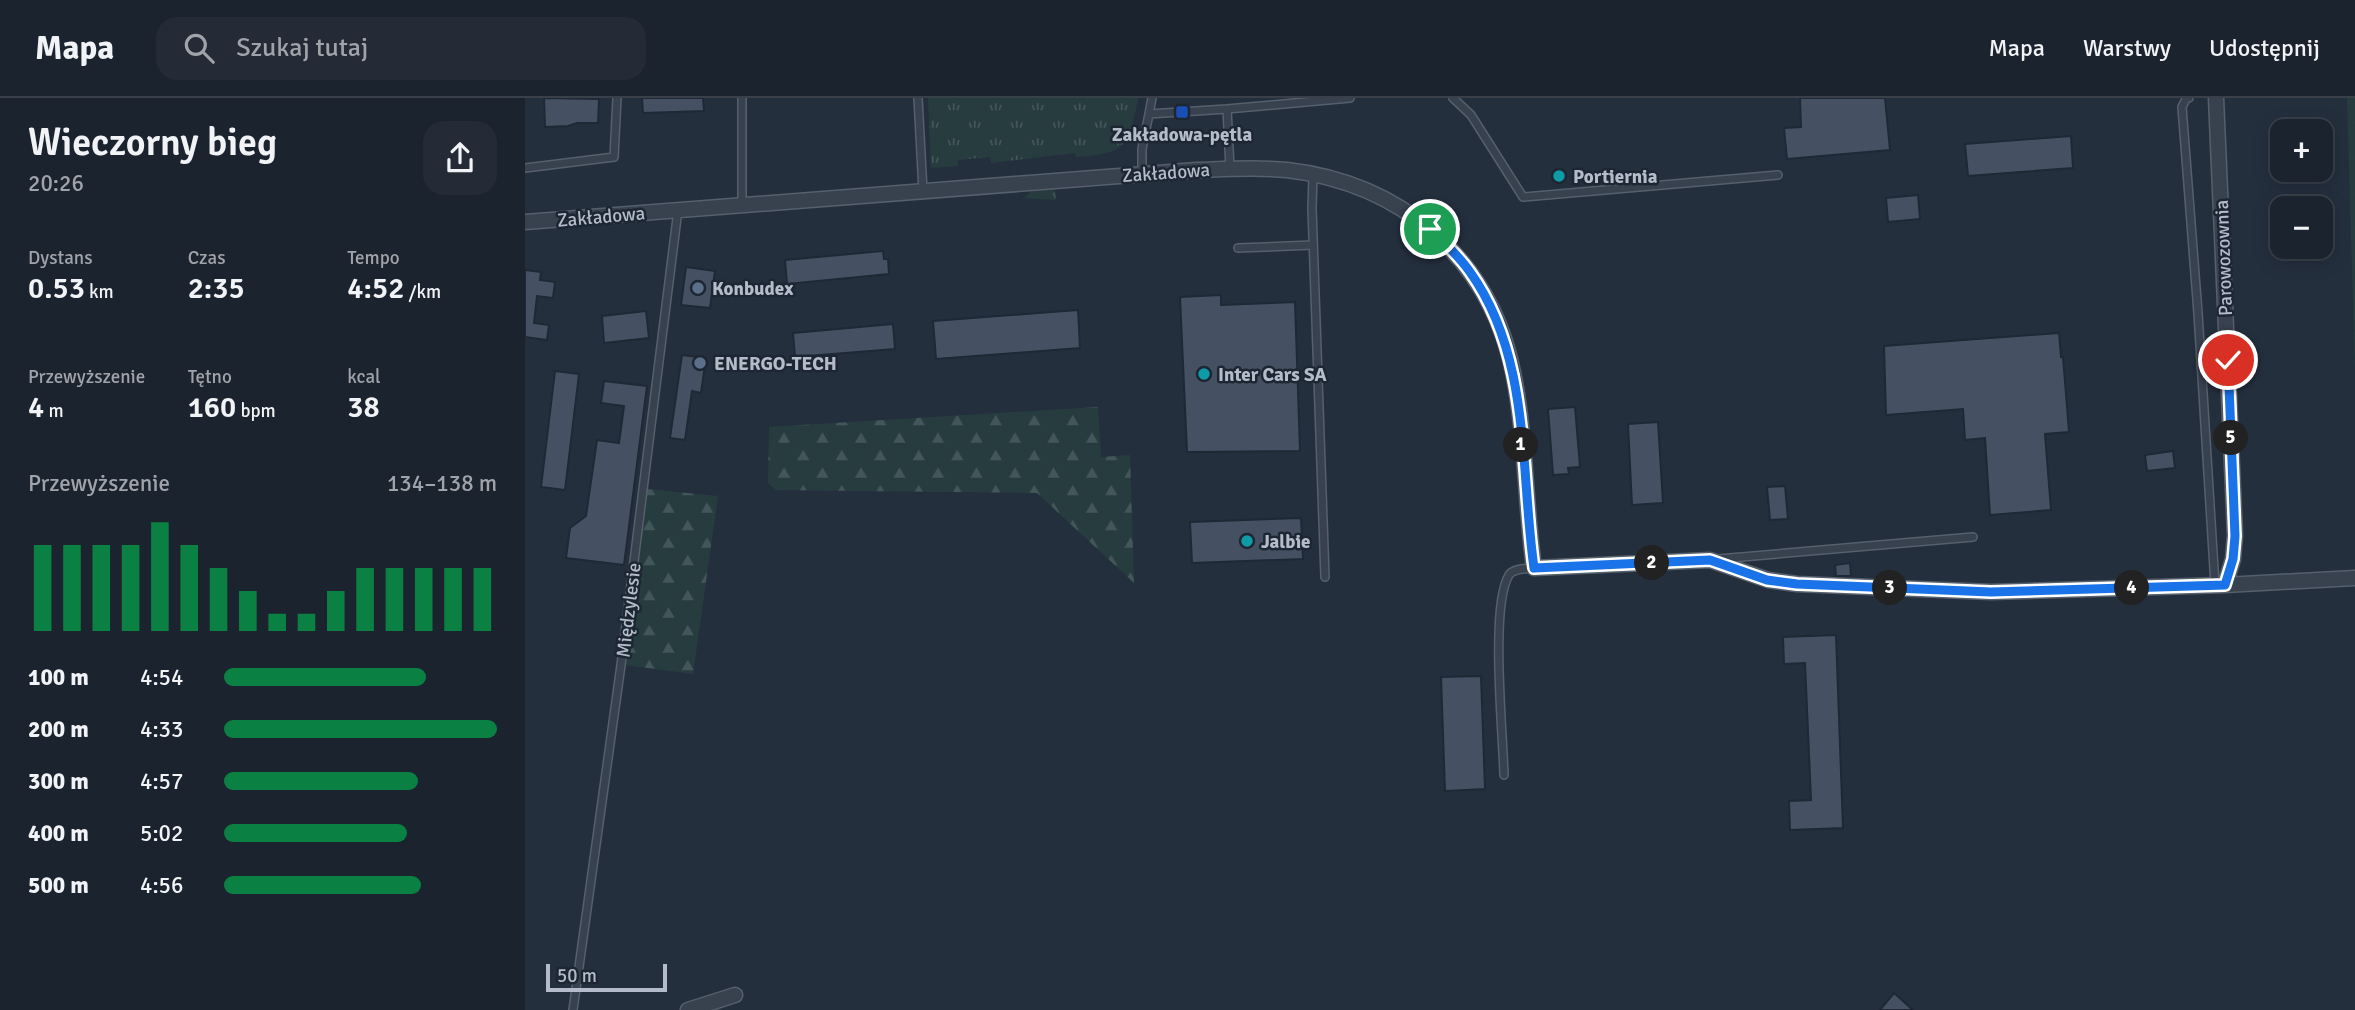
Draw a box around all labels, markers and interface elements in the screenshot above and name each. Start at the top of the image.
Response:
search box [156,17,646,80]
text: Mapa [35,28,114,69]
icon: search [180,29,218,67]
text: Szukaj tutaj [236,32,368,64]
text: Mapa [1988,33,2045,63]
text: Warstwy [2083,33,2171,63]
text: Udostępnij [2209,33,2320,63]
marker: Zakładowa-pętla [1174,104,1190,120]
text: Wieczorny bieg [28,119,277,166]
map controls [2270,119,2333,259]
button: + [2270,119,2333,182]
button: share [423,121,497,195]
place label: Zakładowa-pętla [1112,123,1253,147]
street label: Zakładowa [1121,158,1211,188]
place label: Portiernia [1573,165,1658,189]
marker: Portiernia [1551,168,1567,184]
text: 20:26 [28,169,84,198]
button: − [2270,196,2333,259]
pin [1400,199,1460,259]
street label: Parowozownia [2210,200,2238,316]
street label: Zakładowa [556,201,646,233]
icon: arrive [1411,210,1449,248]
text: Dystans [28,246,92,270]
text: Czas [188,246,226,270]
text: Tempo [347,246,400,270]
text: 0.53 [28,270,85,307]
text: 2:35 [188,270,245,307]
text: 4:52 [347,270,404,307]
place label: Konbudex [712,277,794,301]
text: km [85,280,114,304]
text: /km [404,280,441,304]
marker: Konbudex [690,280,706,296]
pin [2198,330,2258,390]
icon: check [2209,341,2247,379]
place label: ENERGO-TECH [714,352,837,376]
marker: ENERGO-TECH [692,355,708,371]
place label: Inter Cars SA [1218,363,1327,387]
text: Przewyższenie [28,365,145,389]
text: Tętno [188,365,232,389]
text: kcal [347,365,381,389]
marker: Inter Cars SA [1196,366,1212,382]
text: 4 [28,389,44,426]
text: 160 [188,389,236,426]
text: 38 [347,389,380,426]
text: m [44,399,64,423]
text: bpm [236,399,276,423]
pin: 5 [2213,420,2249,456]
text: 5 [2225,425,2236,449]
pin: 1 [1503,428,1539,462]
text: 1 [1515,432,1526,456]
text: Przewyższenie [28,469,170,498]
text: 134–138 m [387,469,497,498]
place label: Jalbie [1261,530,1311,554]
marker: Jalbie [1239,533,1255,549]
pin: 2 [1635,546,1669,580]
text: 2 [1646,550,1657,574]
street label: Międzylesie [611,561,647,659]
pin: 3 [1873,570,1907,606]
pin: 4 [2115,570,2149,606]
text: 3 [1884,575,1895,599]
text: 4 [2126,575,2137,599]
text: 100 m [28,663,89,692]
text: 4:54 [140,663,183,692]
text: 200 m [28,715,89,744]
text: 4:33 [140,715,183,744]
text: 300 m [28,767,89,796]
text: 4:57 [140,767,183,796]
text: 400 m [28,819,89,848]
text: 5:02 [140,819,183,848]
text: 500 m [28,871,89,900]
text: 4:56 [140,871,183,900]
scale bar [546,961,667,993]
text: 50 m [557,964,597,988]

